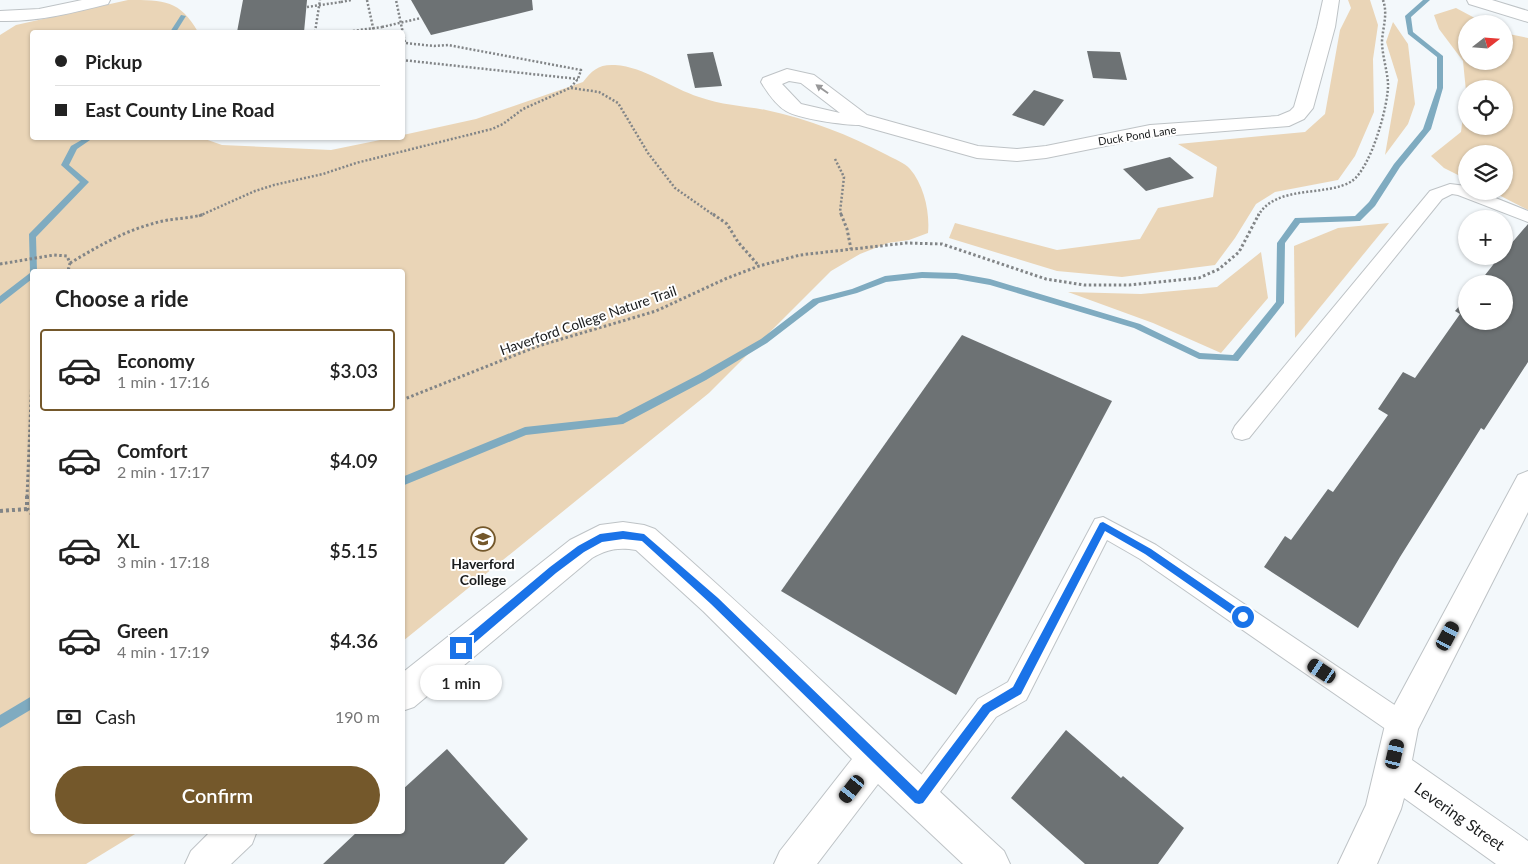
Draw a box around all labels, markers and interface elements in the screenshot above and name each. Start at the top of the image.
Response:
north arrow [1458,15,1512,70]
map controls [1458,15,1513,330]
text: Pickup [85,50,142,73]
button: locate [1458,80,1513,135]
one-way arrow [815,84,829,94]
text: East County Line Road [85,98,274,121]
street label: Duck Pond Lane [1097,122,1177,148]
button: layers [1458,145,1513,200]
button: + [1458,210,1513,265]
button: − [1458,275,1513,330]
street label: Haverford College Nature Trail [497,282,679,358]
text: Choose a ride [55,285,189,312]
icon: car [57,348,102,393]
text: Economy [117,349,195,372]
text: $3.03 [329,359,378,382]
text: 1 min · 17:16 [117,372,210,391]
icon: car [57,438,102,483]
text: Comfort [117,439,188,462]
text: $4.09 [329,449,378,472]
text: 2 min · 17:17 [117,462,210,481]
school or university icon: Haverford College [470,526,496,552]
icon: car [57,528,102,573]
text: XL [117,529,140,552]
text: $5.15 [329,539,378,562]
text: 3 min · 17:18 [117,552,210,571]
place label: Haverford College [451,555,515,588]
route start [1232,606,1254,628]
icon: car [57,618,102,663]
text: Green [117,619,168,642]
car [1434,619,1461,653]
text: $4.36 [329,629,378,652]
route end [450,637,472,659]
text: 4 min · 17:19 [117,642,210,661]
car [1305,656,1338,686]
callout: 1 min [420,666,502,700]
text: 1 min [441,673,481,692]
icon: cash [55,703,83,731]
text: Cash [95,705,136,728]
text: 190 m [335,707,380,726]
car [1384,738,1405,770]
button: Confirm [55,766,380,824]
car [836,773,867,805]
street label: Levering Street [1411,778,1509,854]

